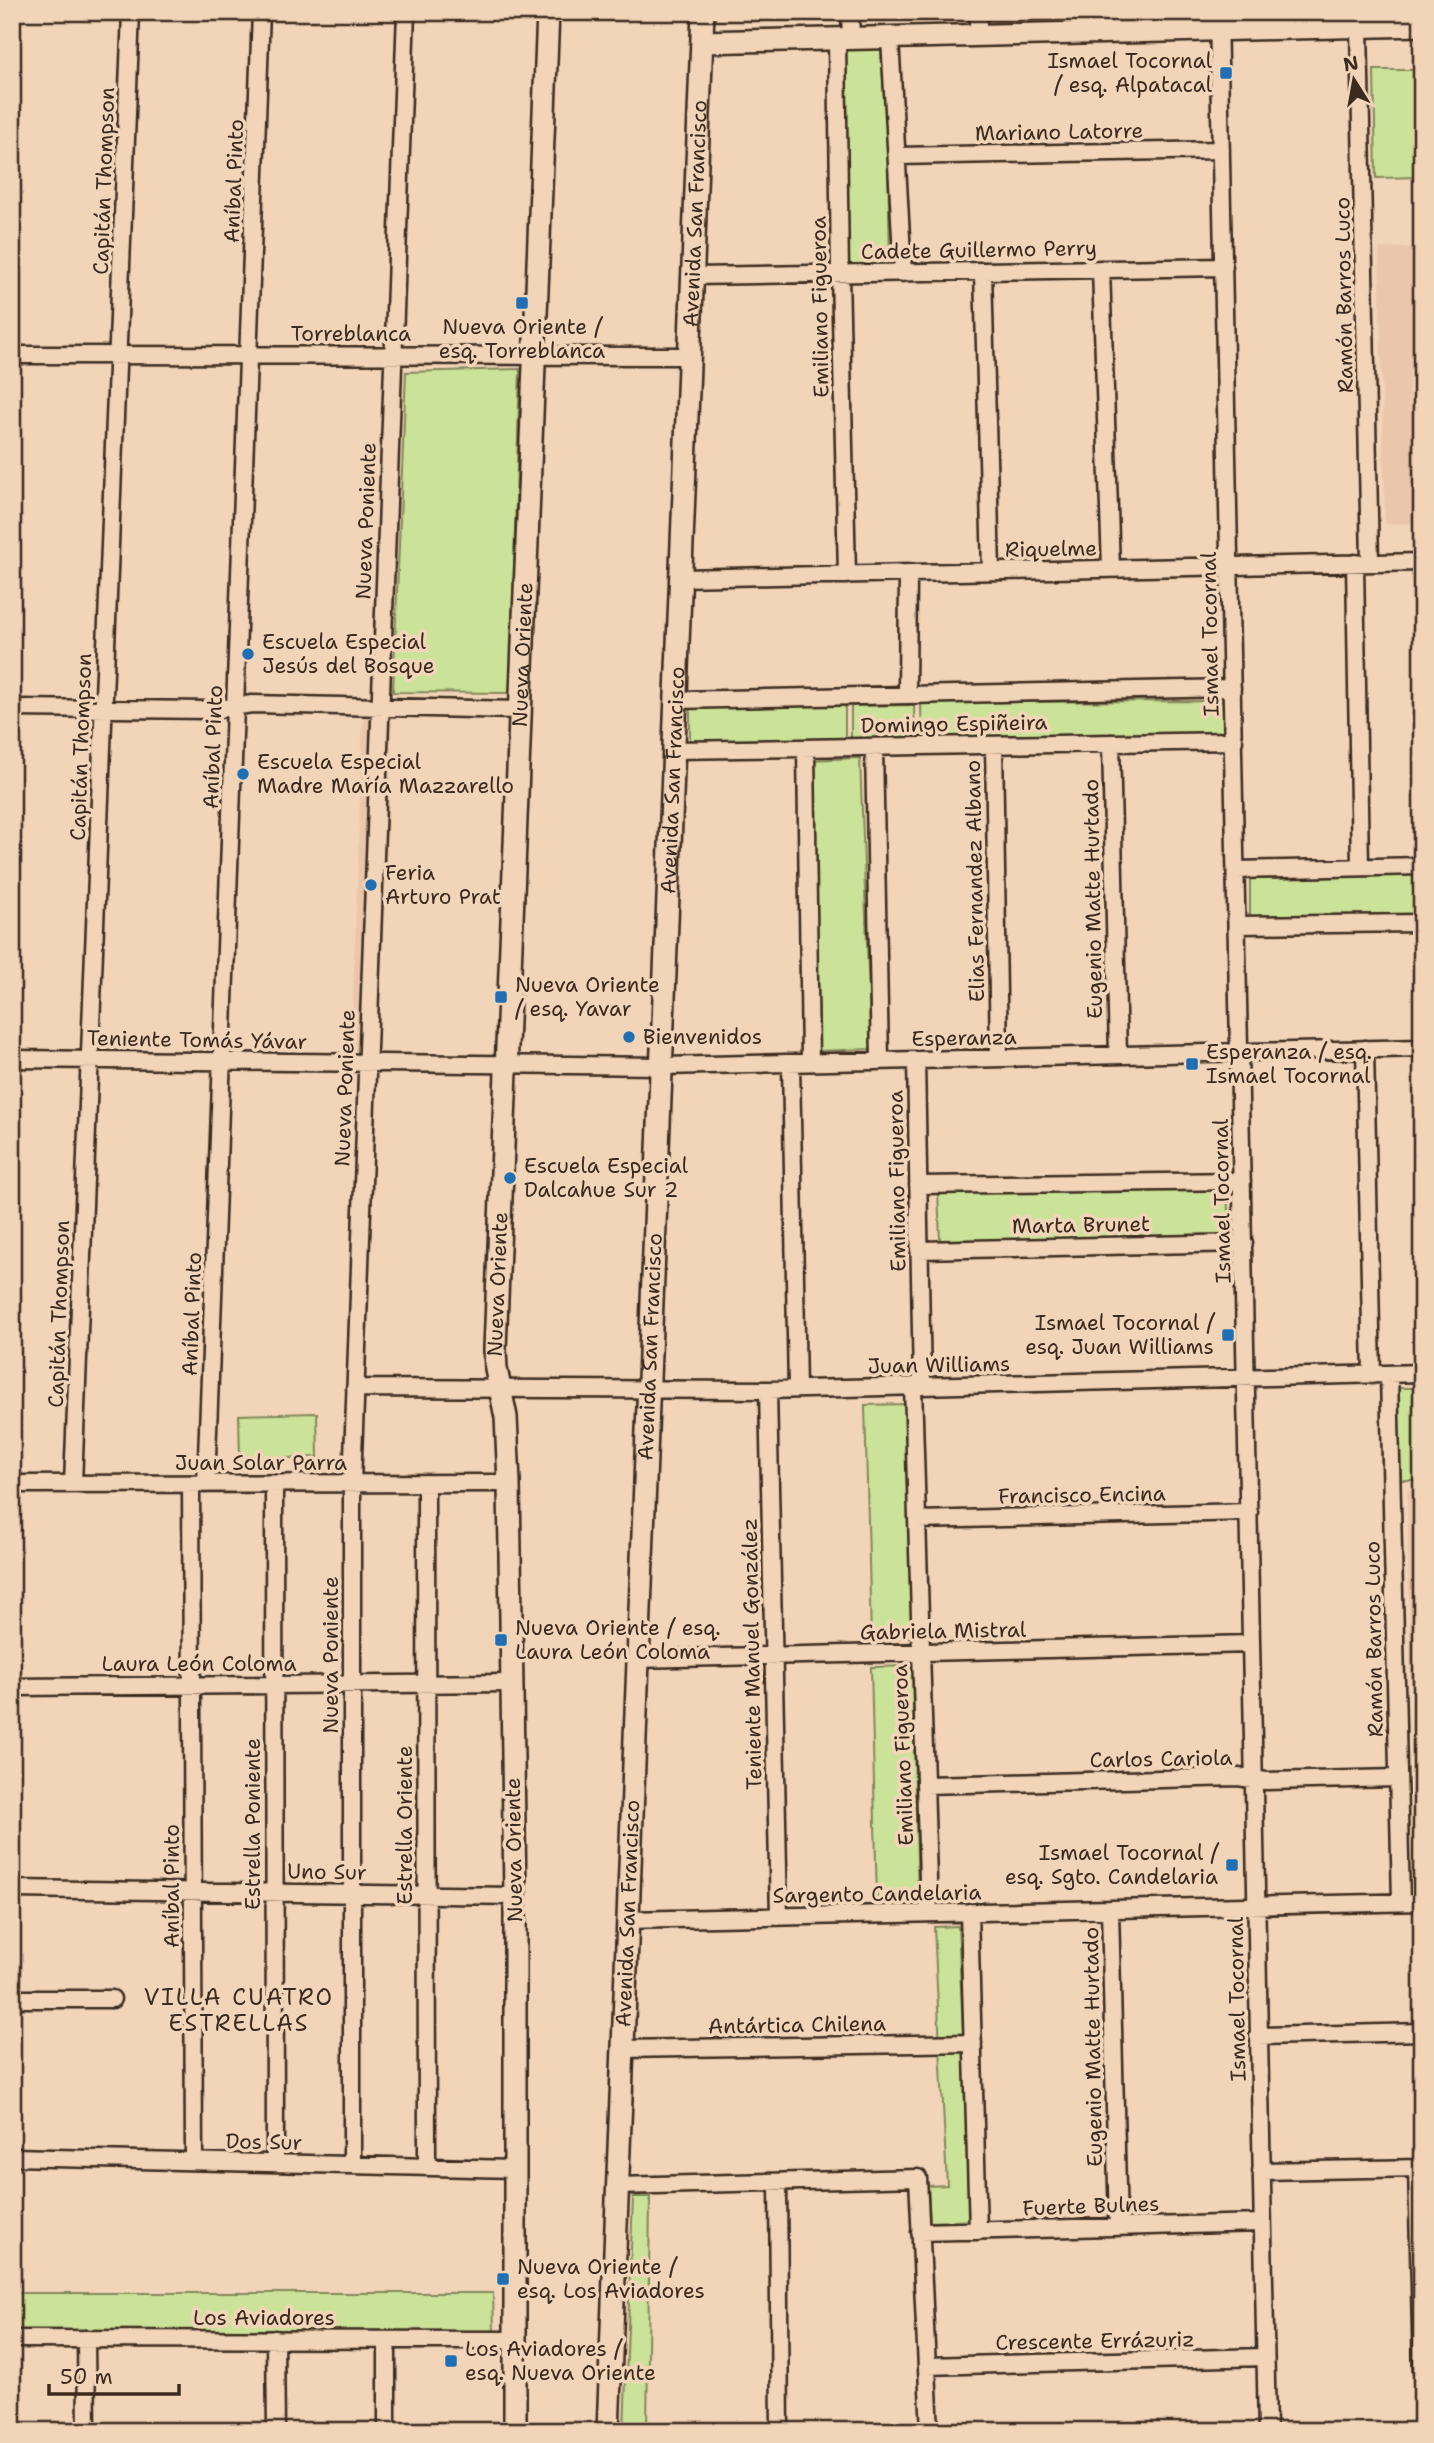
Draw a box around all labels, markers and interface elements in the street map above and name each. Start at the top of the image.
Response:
north arrow [1318,46,1388,116]
place label: Ismael Tocornal / esq. Alpatacal [1047,47,1213,99]
text: N [1341,50,1361,78]
marker: Ismael Tocornal / esq. Alpatacal [1218,65,1234,81]
street label: Capitán Thompson [87,87,121,275]
street label: Avenida San Francisco [677,99,714,328]
street label: Mariano Latorre [975,117,1143,147]
street label: Aníbal Pinto [218,118,250,244]
street label: Ramón Barros Luco [1328,197,1360,393]
street label: Emiliano Figueroa [804,216,836,398]
street label: Cadete Guillermo Perry [861,234,1097,266]
marker: Nueva Oriente / esq. Torreblanca [514,295,530,311]
place label: Nueva Oriente / esq. Torreblanca [439,313,605,365]
street label: Torreblanca [291,320,411,348]
street label: Nueva Poniente [349,442,383,600]
street label: Riquelme [1005,534,1097,564]
street label: Ismael Tocornal [1195,551,1225,717]
street label: Nueva Oriente [506,582,539,728]
place label: Escuela Especial Jesús del Bosque [262,628,435,680]
marker: Escuela Especial Jesús del Bosque [240,646,256,662]
street label: Capitán Thompson [64,653,98,841]
street label: Avenida San Francisco [654,666,691,894]
street label: Aníbal Pinto [197,684,229,810]
street label: Domingo Espiñeira [860,708,1048,740]
place label: Escuela Especial Madre María Mazzarello [257,748,514,800]
street label: Elias Fernandez Albano [959,760,991,1002]
marker: Escuela Especial Madre María Mazzarello [235,766,251,782]
street label: Eugenio Matte Hurtado [1077,779,1109,1019]
place label: Feria Arturo Prat [385,859,501,911]
marker: Feria Arturo Prat [363,877,379,893]
place label: Nueva Oriente / esq. Yavar [515,971,660,1023]
marker: Nueva Oriente / esq. Yavar [493,989,509,1005]
street label: Nueva Poniente [328,1009,362,1167]
place label: Bienvenidos [643,1023,762,1051]
street label: Esperanza [911,1023,1017,1053]
street label: Teniente Tomás Yávar [87,1024,307,1056]
marker: Bienvenidos [621,1029,637,1045]
place label: Esperanza / esq. Ismael Tocornal [1206,1038,1372,1090]
marker: Esperanza / esq. Ismael Tocornal [1184,1056,1200,1072]
street label: Emiliano Figueroa [881,1090,913,1272]
street label: Ismael Tocornal [1207,1118,1237,1284]
place label: Escuela Especial Dalcahue Sur 2 [524,1152,689,1204]
marker: Escuela Especial Dalcahue Sur 2 [502,1170,518,1186]
street label: Marta Brunet [1012,1210,1150,1240]
street label: Nueva Oriente [481,1211,514,1357]
street label: Capitán Thompson [42,1220,76,1408]
street label: Avenida San Francisco [632,1233,669,1461]
street label: Aníbal Pinto [176,1251,208,1377]
place label: Ismael Tocornal / esq. Juan Williams [1025,1309,1216,1361]
marker: Ismael Tocornal / esq. Juan Williams [1220,1327,1236,1343]
street label: Juan Williams [867,1350,1011,1380]
street label: Juan Solar Parra [175,1449,347,1477]
street label: Francisco Encina [998,1480,1166,1510]
street label: Teniente Manuel González [736,1518,768,1790]
street label: Ramón Barros Luco [1358,1541,1390,1737]
street label: Nueva Poniente [317,1576,345,1734]
place label: Nueva Oriente / esq. Laura León Coloma [515,1614,721,1666]
street label: Gabriela Mistral [860,1616,1027,1646]
marker: Nueva Oriente / esq. Laura León Coloma [493,1632,509,1648]
street label: Laura León Coloma [102,1650,296,1678]
street label: Emiliano Figueroa [886,1664,920,1846]
street label: Estrella Poniente [239,1738,267,1910]
street label: Carlos Cariola [1089,1744,1233,1774]
street label: Estrella Oriente [391,1745,419,1905]
street label: Nueva Oriente [499,1777,529,1923]
street label: Avenida San Francisco [609,1799,646,2028]
street label: Aníbal Pinto [158,1824,186,1948]
place label: Ismael Tocornal / esq. Sgto. Candelaria [1005,1839,1220,1891]
street label: Uno Sur [287,1857,367,1887]
marker: Ismael Tocornal / esq. Sgto. Candelaria [1224,1857,1240,1873]
street label: Sargento Candelaria [772,1878,982,1910]
street label: Ismael Tocornal [1222,1916,1252,2082]
street label: Eugenio Matte Hurtado [1077,1927,1109,2167]
district label: VILLA CUATRO ESTRELLAS [144,1982,334,2038]
street label: Antártica Chilena [708,2009,886,2041]
street label: Dos Sur [225,2127,303,2157]
street label: Fuerte Bulnes [1022,2190,1160,2222]
place label: Nueva Oriente / esq. Los Aviadores [517,2253,705,2305]
marker: Nueva Oriente / esq. Los Aviadores [495,2271,511,2287]
street label: Los Aviadores [193,2304,335,2332]
street label: Crescente Errázuriz [995,2325,1195,2357]
place label: Los Aviadores / esq. Nueva Oriente [465,2335,656,2387]
scale bar [49,2352,178,2396]
marker: Los Aviadores / esq. Nueva Oriente [443,2353,459,2369]
text: 50 m [60,2363,113,2391]

